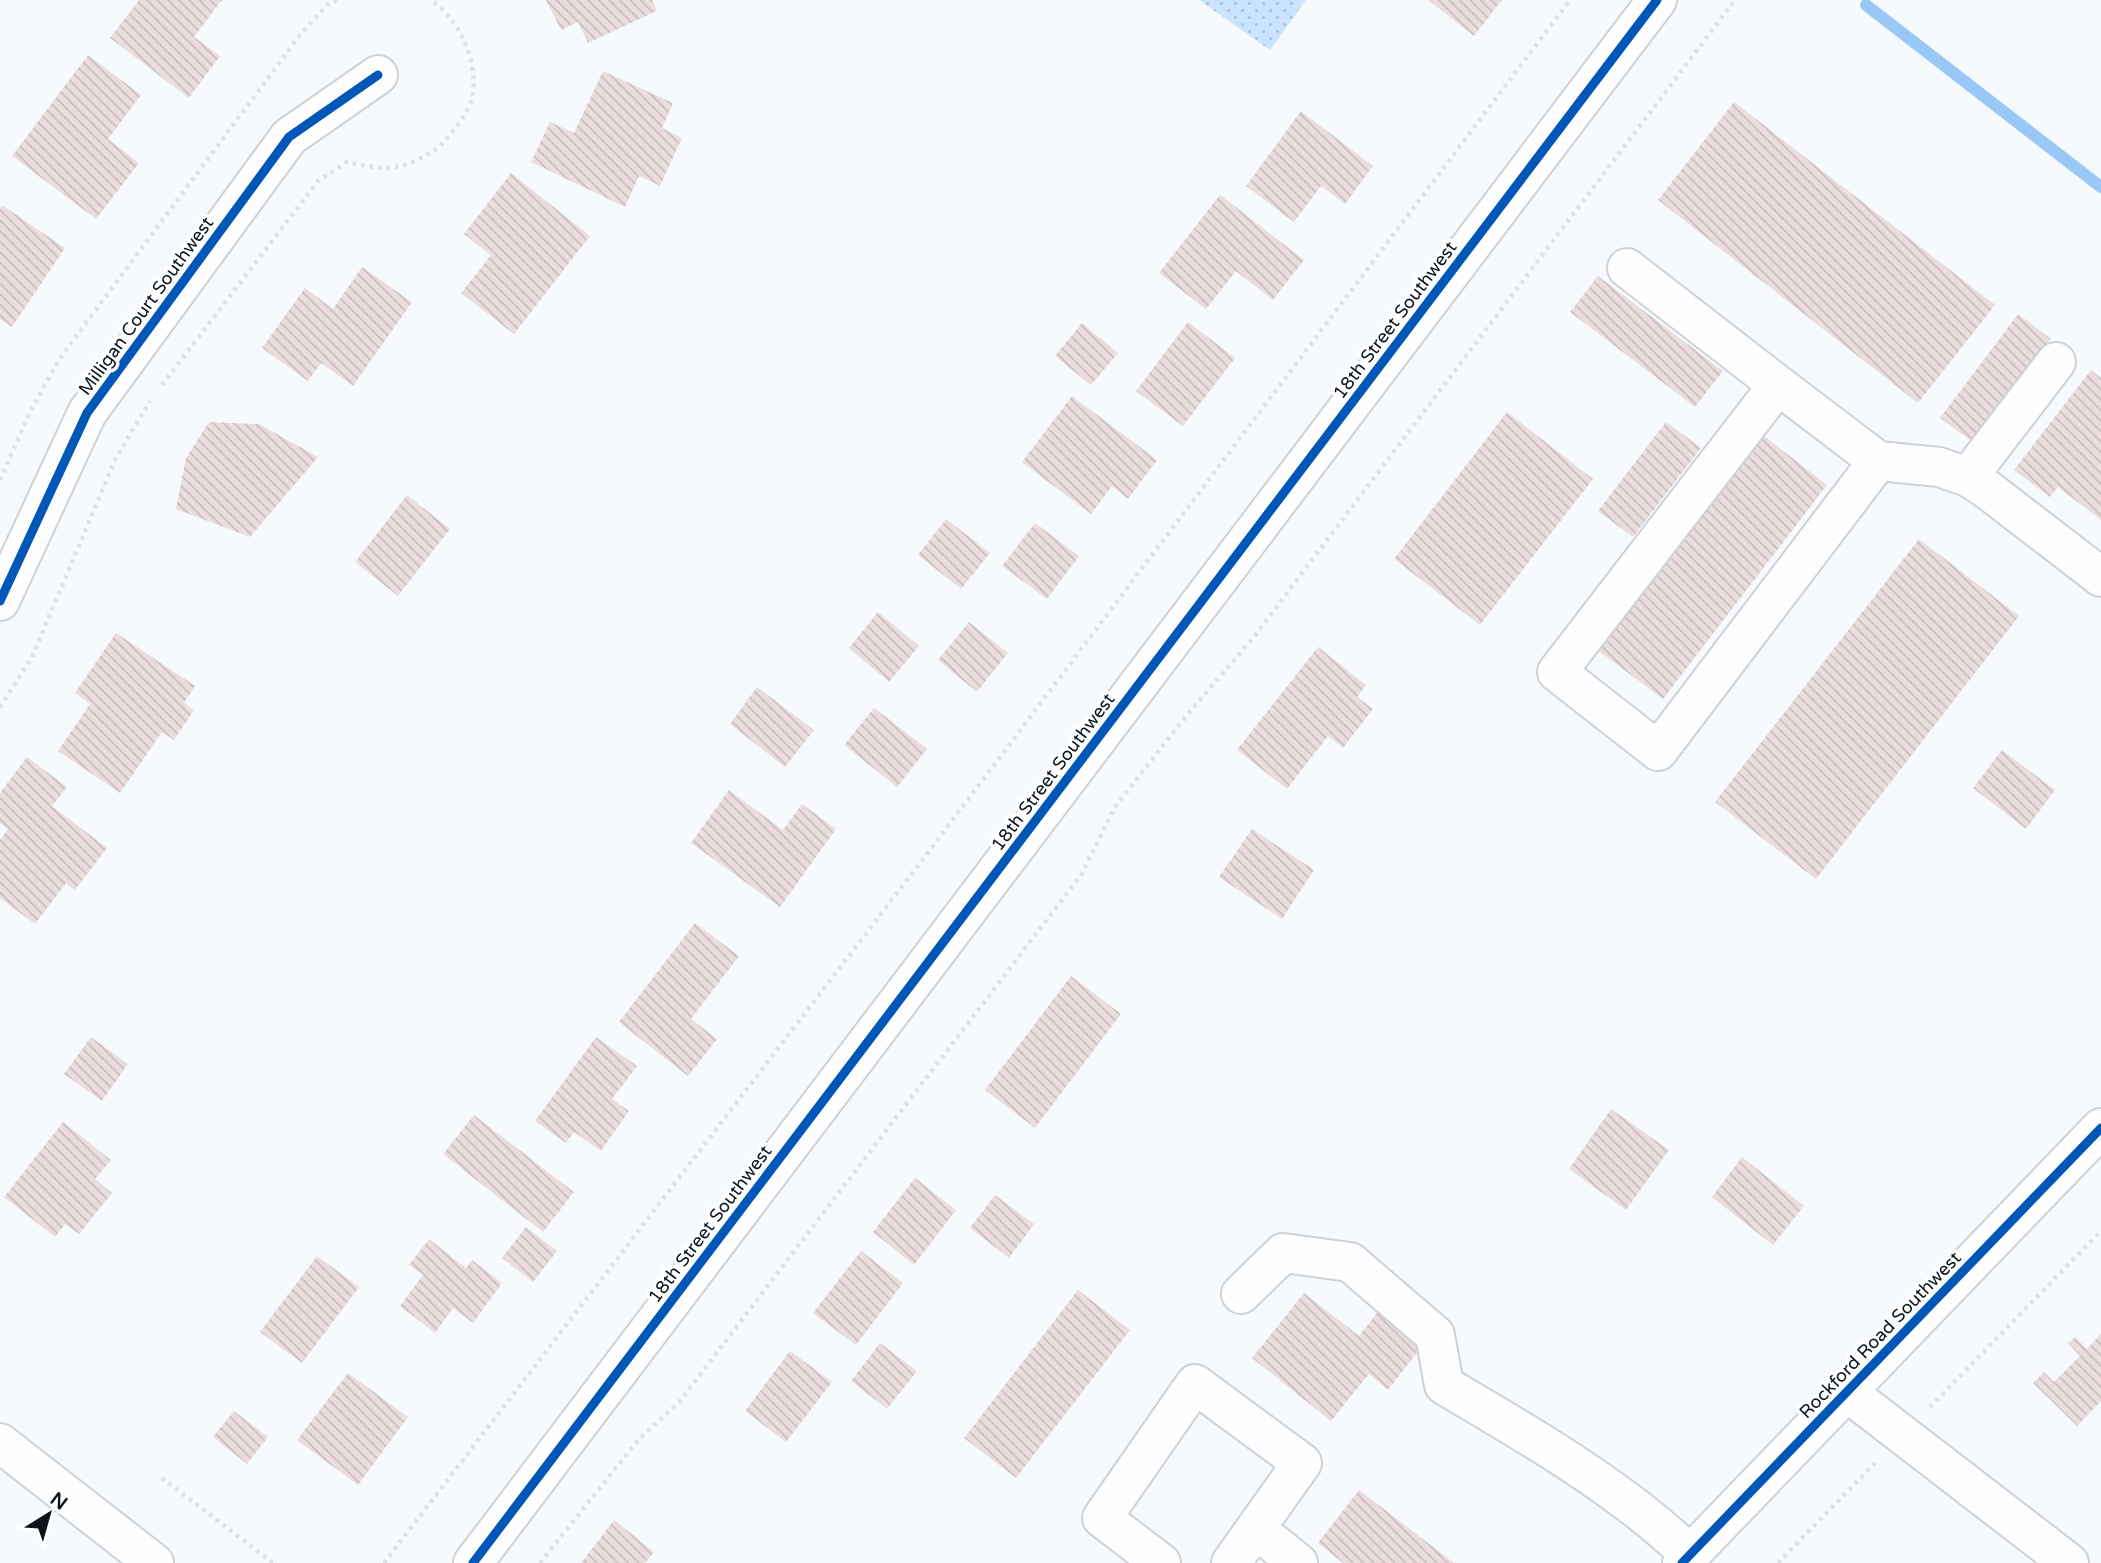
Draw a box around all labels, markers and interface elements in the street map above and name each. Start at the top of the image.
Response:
street label: Milligan Court Southwest [74,212,218,400]
street label: 18th Street Southwest [1329,237,1462,403]
street label: 18th Street Southwest [987,689,1120,855]
street label: 18th Street Southwest [644,1141,777,1307]
street label: Rockford Road Southwest [1794,1247,1966,1423]
north arrow [14,1479,84,1549]
text: N [46,1488,71,1515]

